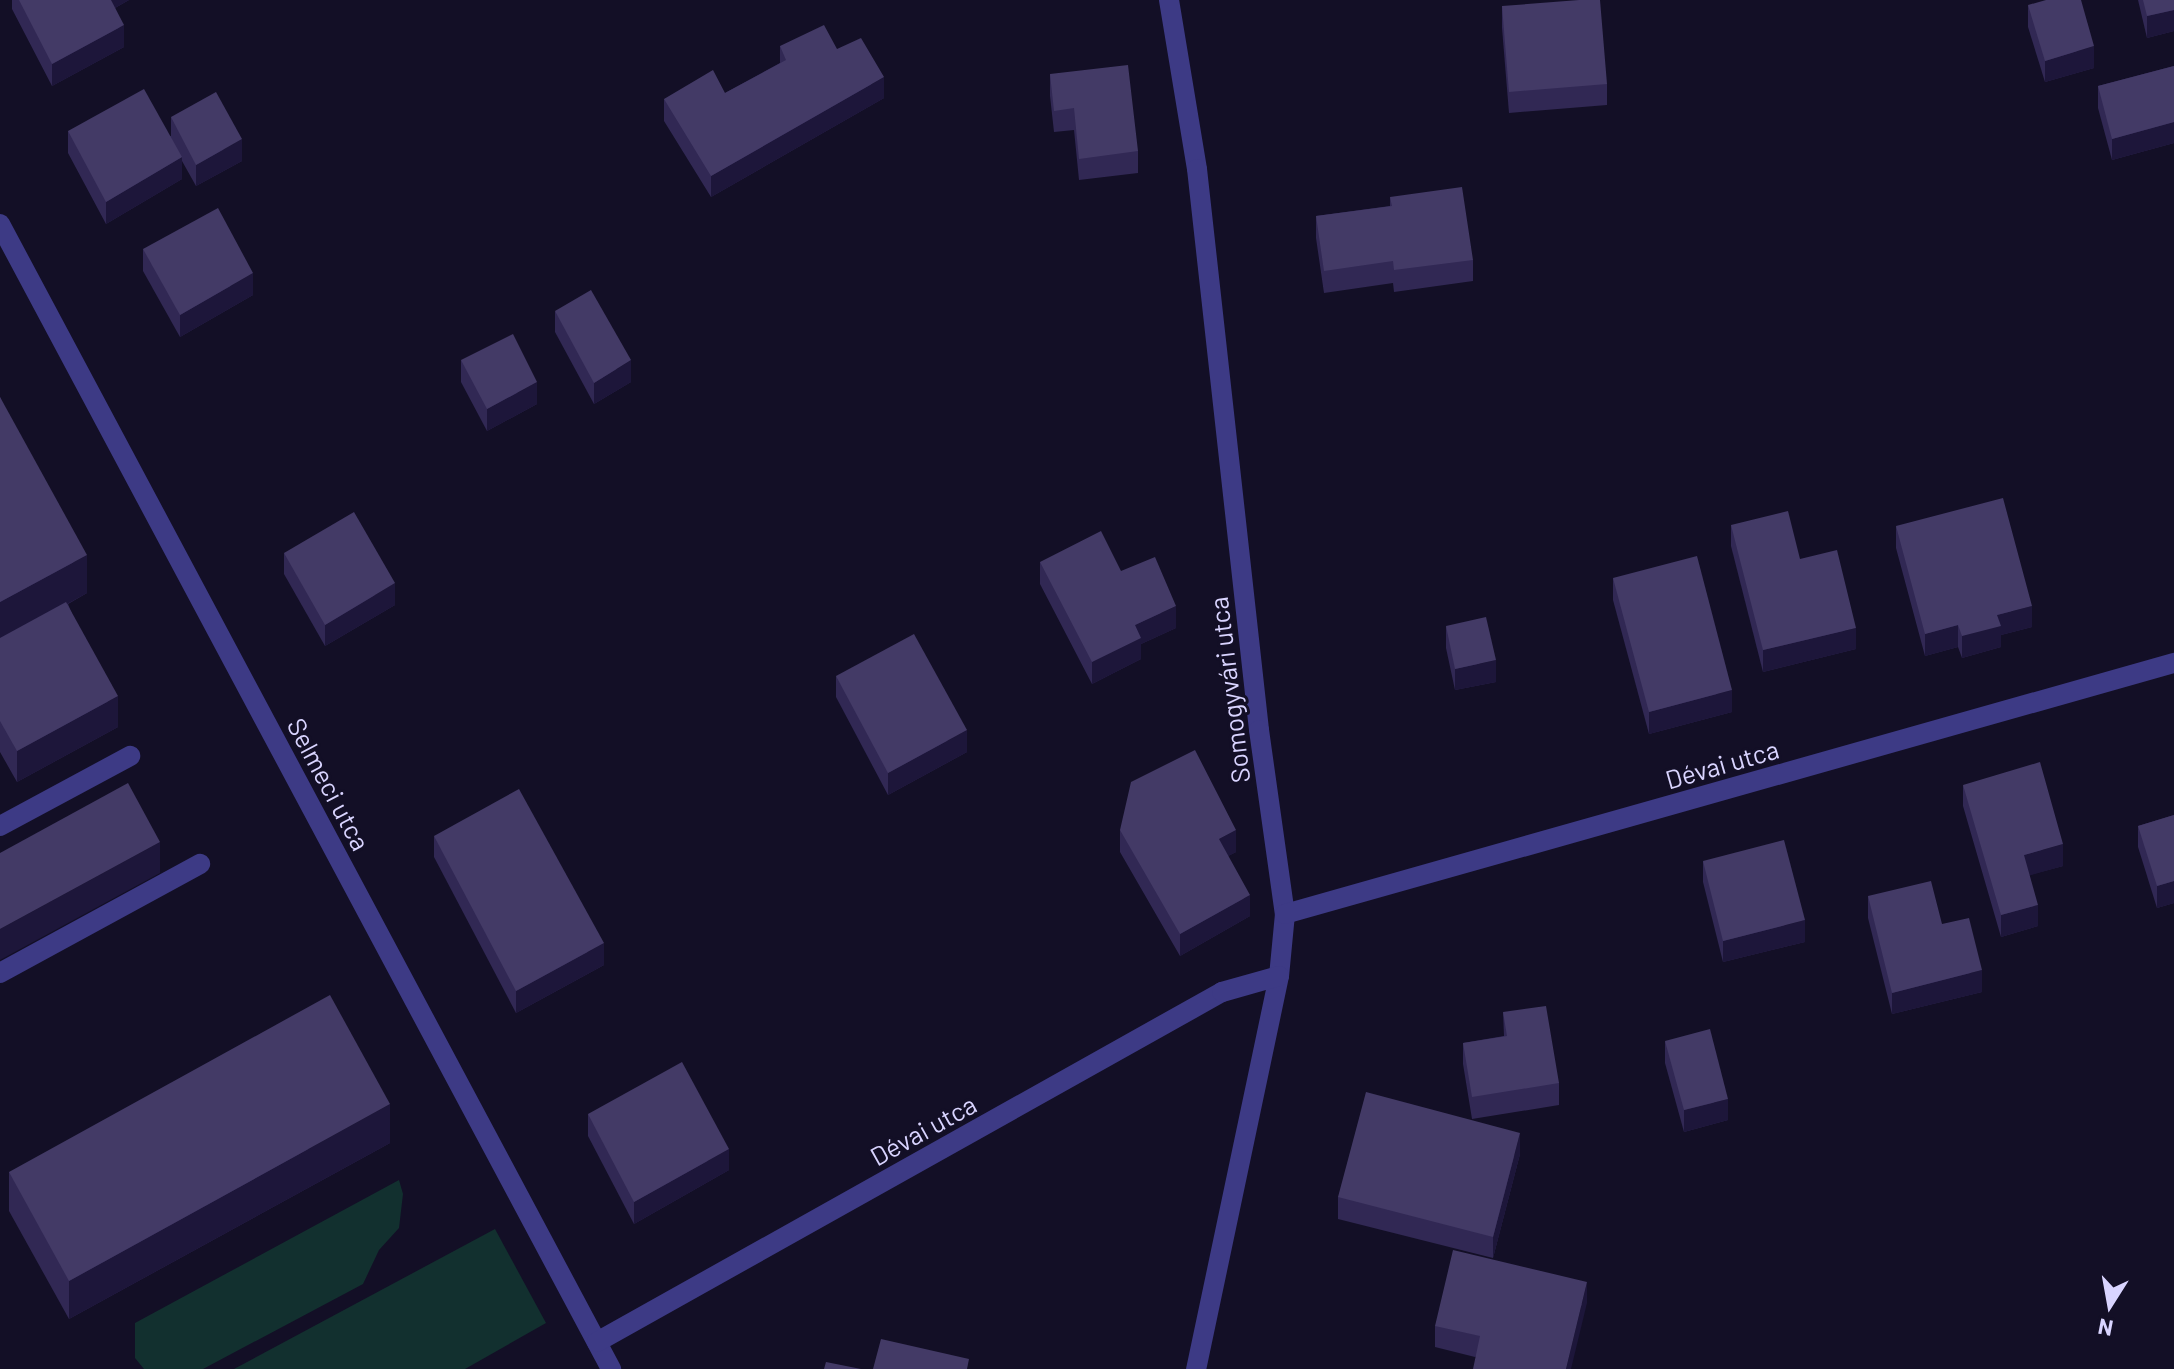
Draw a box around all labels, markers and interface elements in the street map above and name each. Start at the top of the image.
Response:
street label: Somogyvári utca [1202,595,1256,785]
street label: Selmeci utca [281,713,377,855]
street label: Dévai utca [1662,733,1782,795]
street label: Dévai utca [864,1088,982,1172]
north arrow [2070,1265,2150,1345]
text: N [2096,1314,2115,1343]

